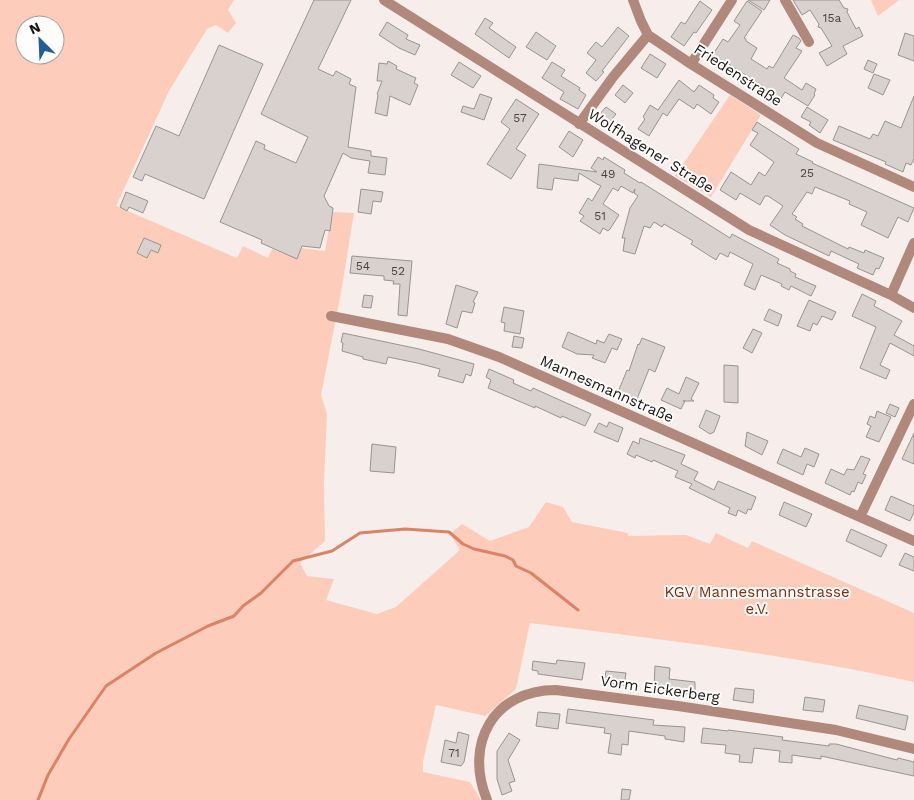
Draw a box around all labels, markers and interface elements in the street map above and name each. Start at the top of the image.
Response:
house number: 15a [823,11,841,25]
north arrow [15,15,65,65]
text: N [27,19,43,38]
street label: Friedenstraße [691,40,785,110]
street label: Wolfhagener Straße [585,105,717,197]
house number: 57 [513,111,527,125]
house number: 25 [800,166,814,180]
house number: 49 [601,167,615,181]
house number: 51 [594,209,606,223]
house number: 54 [356,259,370,273]
house number: 52 [391,264,405,278]
street label: Mannesmannstraße [537,351,677,427]
park label: KGV Mannesmannstrasse e.V. [664,583,850,618]
street label: Vorm Eickerberg [599,672,721,706]
house number: 71 [448,746,460,760]

